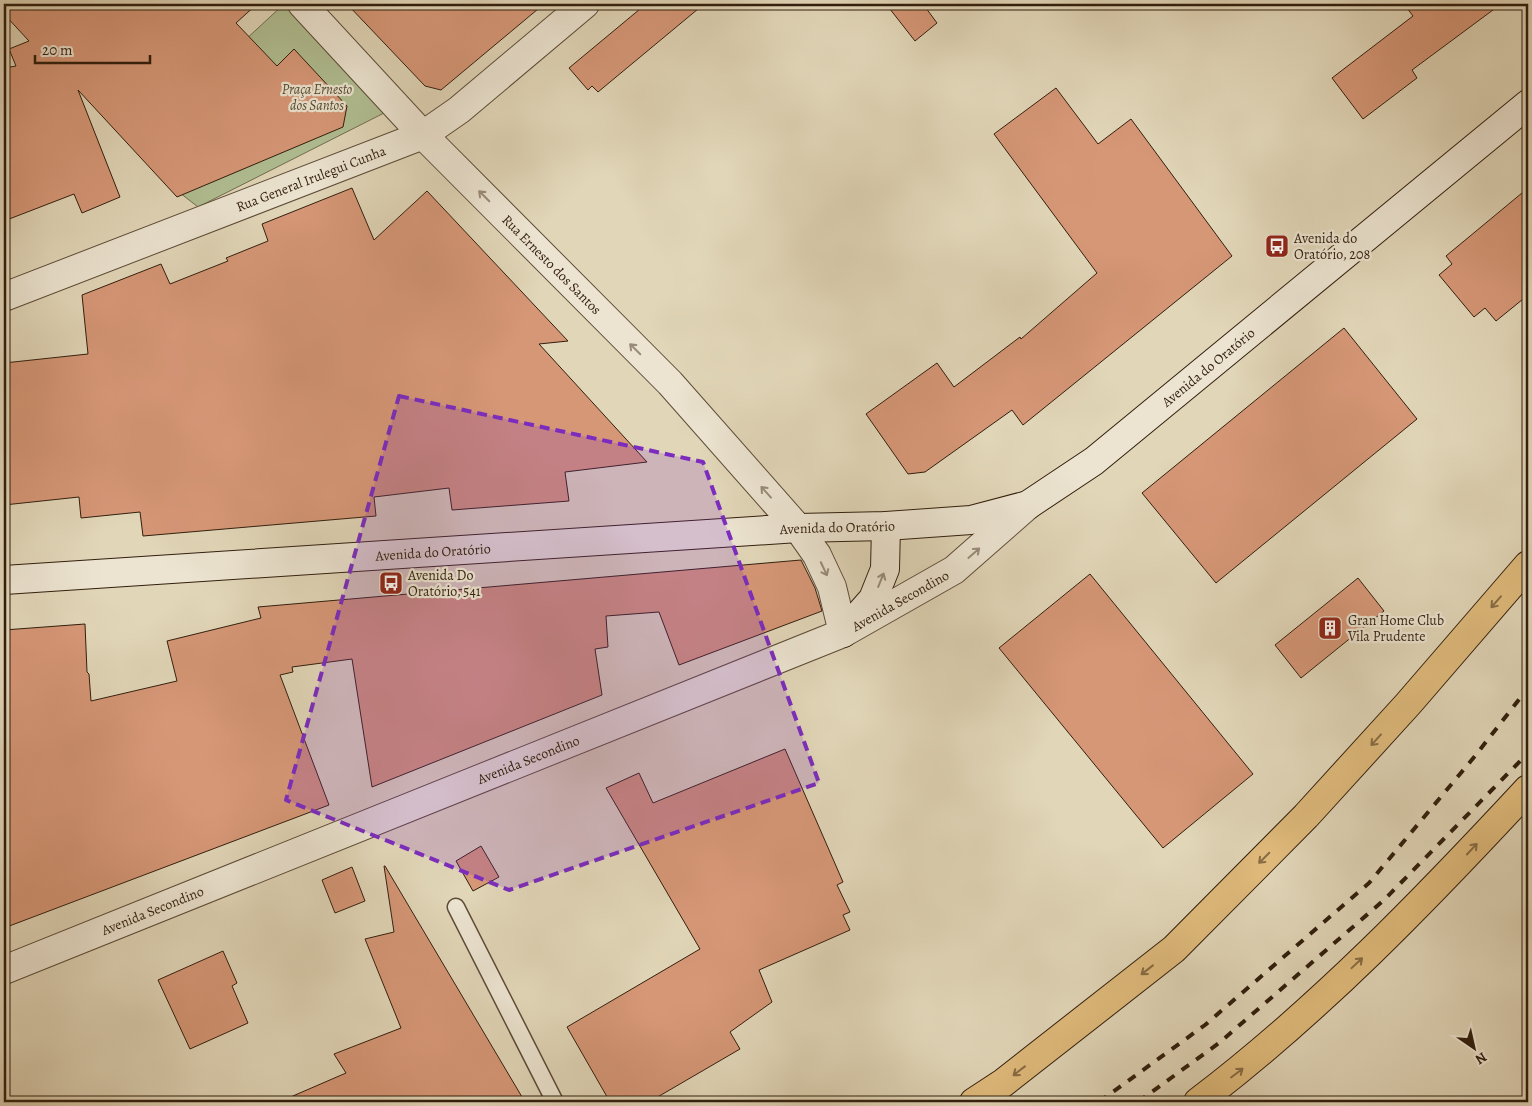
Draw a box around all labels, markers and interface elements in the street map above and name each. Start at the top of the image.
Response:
scale bar [35,32,150,64]
text: 20 m [42,40,73,60]
park label: Praça Ernesto dos Santos [282,80,353,115]
street label: Rua General Irulegui Cunha [233,141,389,216]
one-way arrow [478,190,490,202]
street label: Rua Ernesto dos Santos [498,211,605,319]
place label: Avenida do Oratório, 208 [1293,229,1370,264]
bus stop icon: Avenida do Oratório, 208 [1264,233,1290,259]
street label: Avenida do Oratório [1157,323,1259,412]
one-way arrow [629,343,641,355]
one-way arrow [760,485,771,498]
street label: Avenida do Oratório [778,516,896,539]
street label: Avenida do Oratório [374,539,491,566]
one-way arrow [967,547,980,559]
one-way arrow [820,561,829,576]
place label: Avenida Do Oratório, 541 [407,566,481,601]
street label: Avenida Secondino [848,566,952,637]
bus stop icon: Avenida Do Oratório, 541 [378,570,404,596]
one-way arrow [877,573,886,588]
one-way arrow [1491,595,1502,608]
place label: Gran Home Club Vila Prudente [1347,611,1444,646]
building icon: Gran Home Club Vila Prudente [1317,615,1343,641]
street label: Avenida Secondino [474,731,582,789]
one-way arrow [1370,733,1382,746]
one-way arrow [1466,842,1478,855]
one-way arrow [1258,852,1271,864]
street label: Avenida Secondino [98,882,207,940]
one-way arrow [1351,957,1363,969]
one-way arrow [1140,965,1154,975]
north arrow [1450,1024,1500,1074]
text: N [1471,1048,1491,1069]
one-way arrow [1013,1065,1026,1076]
one-way arrow [1230,1067,1243,1078]

